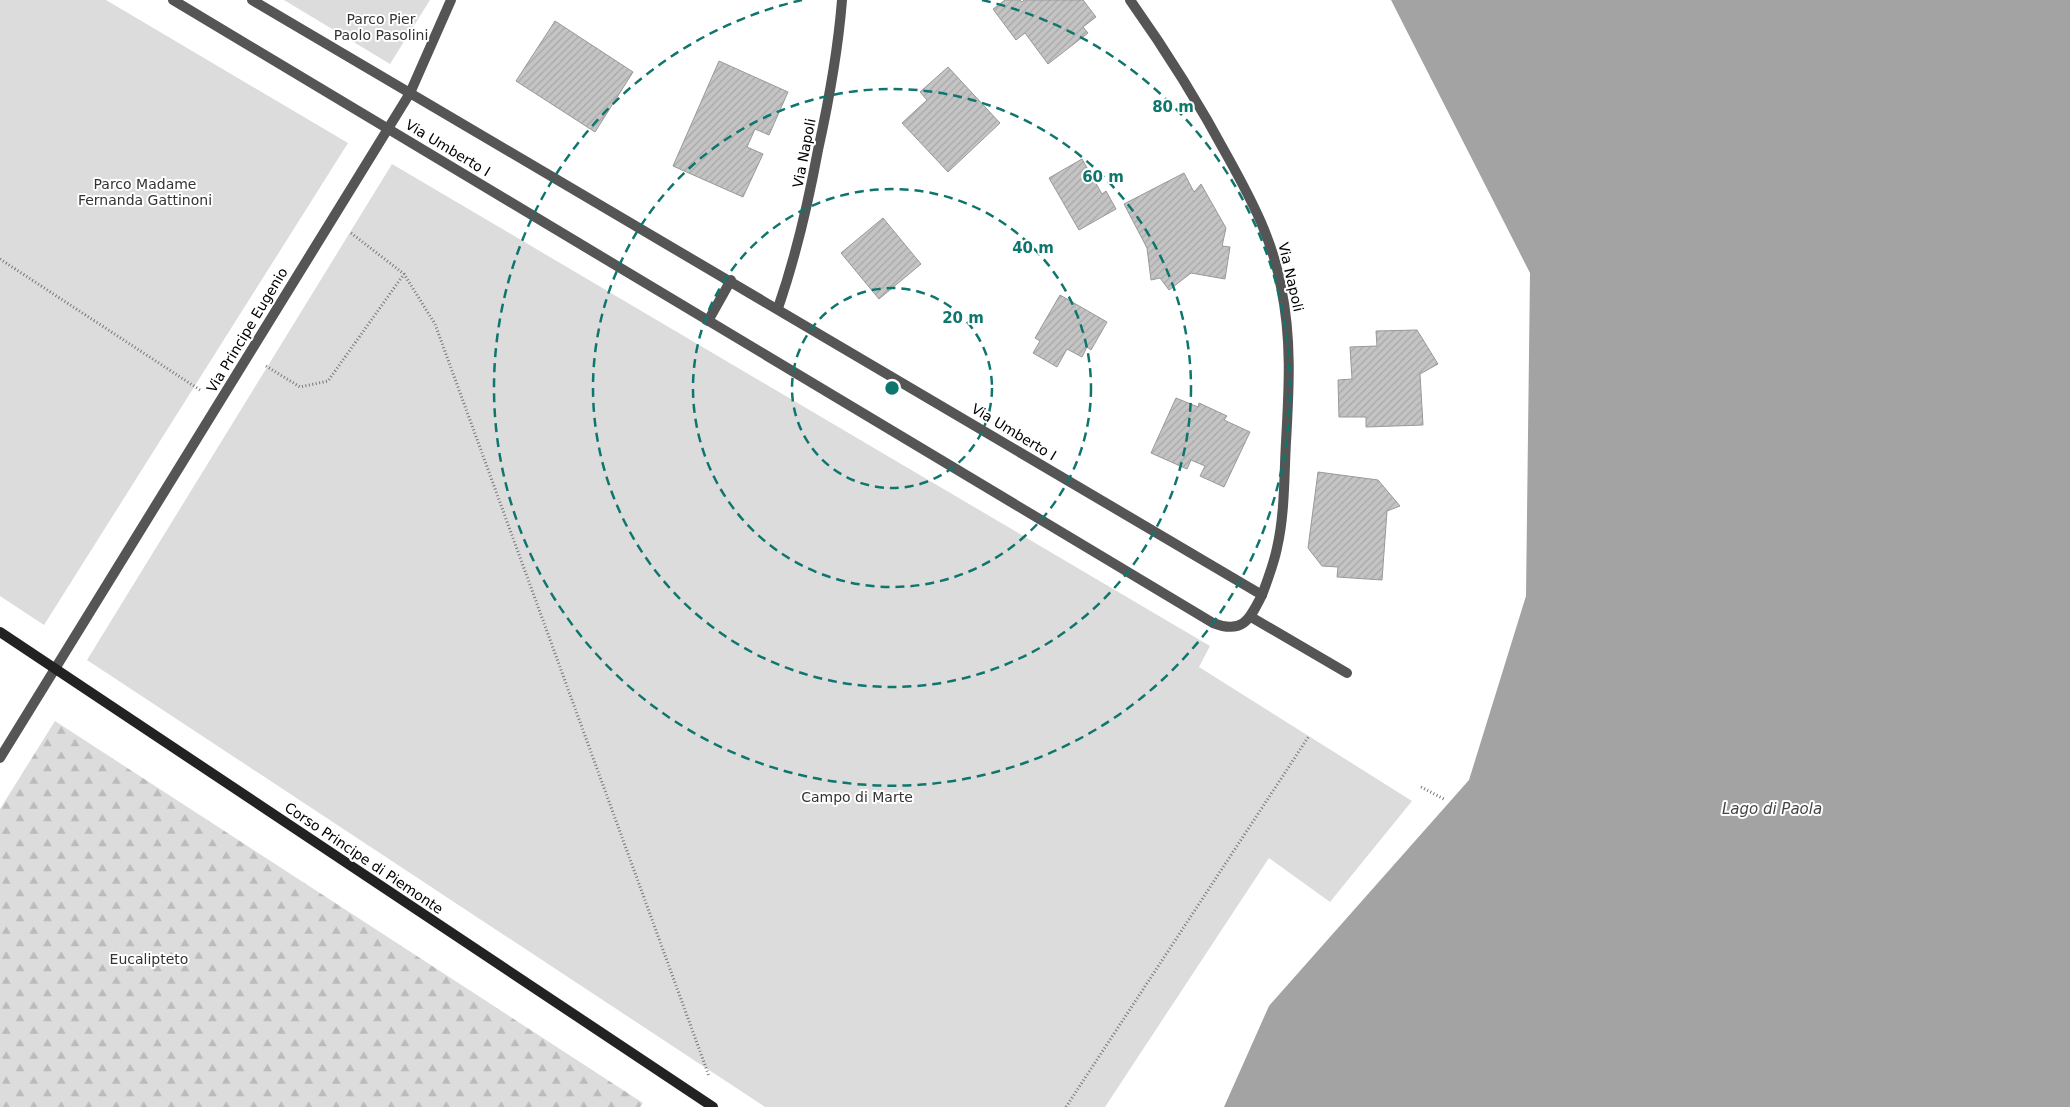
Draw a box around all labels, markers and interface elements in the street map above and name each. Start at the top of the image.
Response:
park label: Parco Pier Paolo Pasolini [334,11,428,43]
text: 80 m [1152,98,1194,116]
street label: Via Umberto I [403,116,493,180]
street label: Via Napoli [789,117,819,189]
text: 60 m [1082,168,1124,186]
park label: Parco Madame Fernanda Gattinoni [78,176,212,208]
text: 40 m [1012,239,1054,257]
street label: Via Napoli [1275,241,1307,313]
street label: Via Principe Eugenio [203,265,291,395]
text: 20 m [942,309,984,327]
centre of rings [883,379,901,397]
street label: Via Umberto I [969,400,1059,464]
park label: Campo di Marte [801,789,913,805]
street label: Corso Principe di Piemonte [282,799,446,917]
water label: Lago di Paola [1722,800,1822,818]
park label: Eucalipteto [110,951,188,967]

